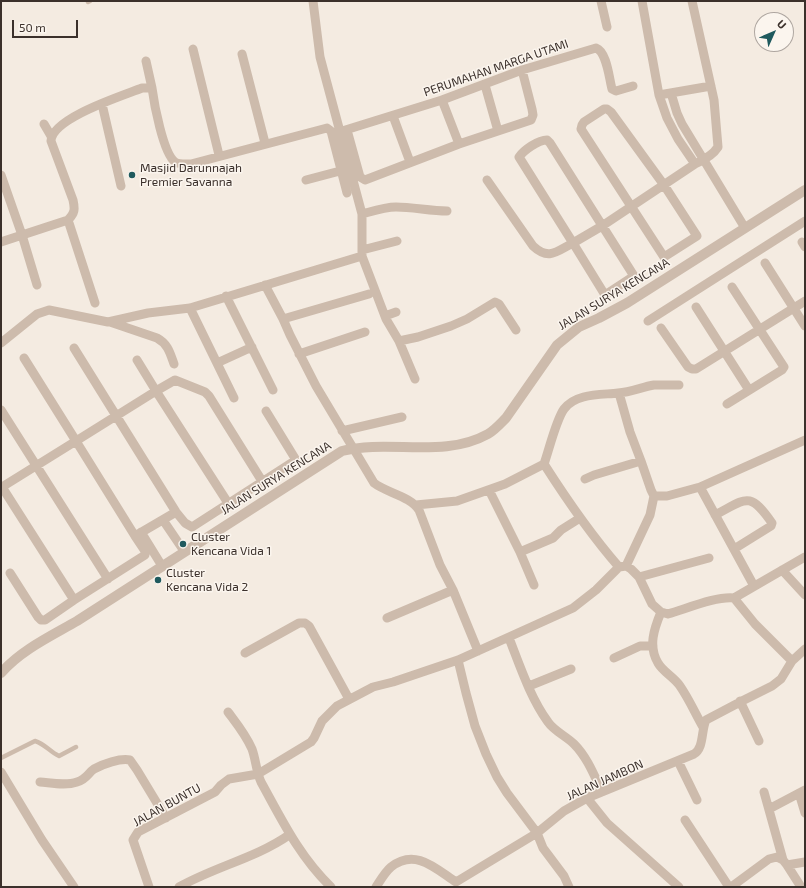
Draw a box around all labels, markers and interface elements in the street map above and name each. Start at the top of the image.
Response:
scale bar [14,12,80,38]
north arrow [754,12,794,52]
text: U [775,17,789,31]
text: 50 m [19,20,46,34]
street label: PERUMAHAN MARGA UTAMI [422,36,570,100]
place label: Masjid Darunnajah Premier Savanna [140,161,242,189]
marker: Masjid Darunnajah Premier Savanna [127,170,137,180]
street label: JALAN SURYA KENCANA [556,255,672,333]
street label: JALAN SURYA KENCANA [218,438,334,518]
place label: Cluster Kencana Vida 1 [191,530,271,558]
marker: Cluster Kencana Vida 1 [178,539,188,549]
place label: Cluster Kencana Vida 2 [166,566,248,594]
marker: Cluster Kencana Vida 2 [153,575,163,585]
street label: JALAN JAMBON [564,757,646,803]
street label: JALAN BUNTU [131,780,203,830]

